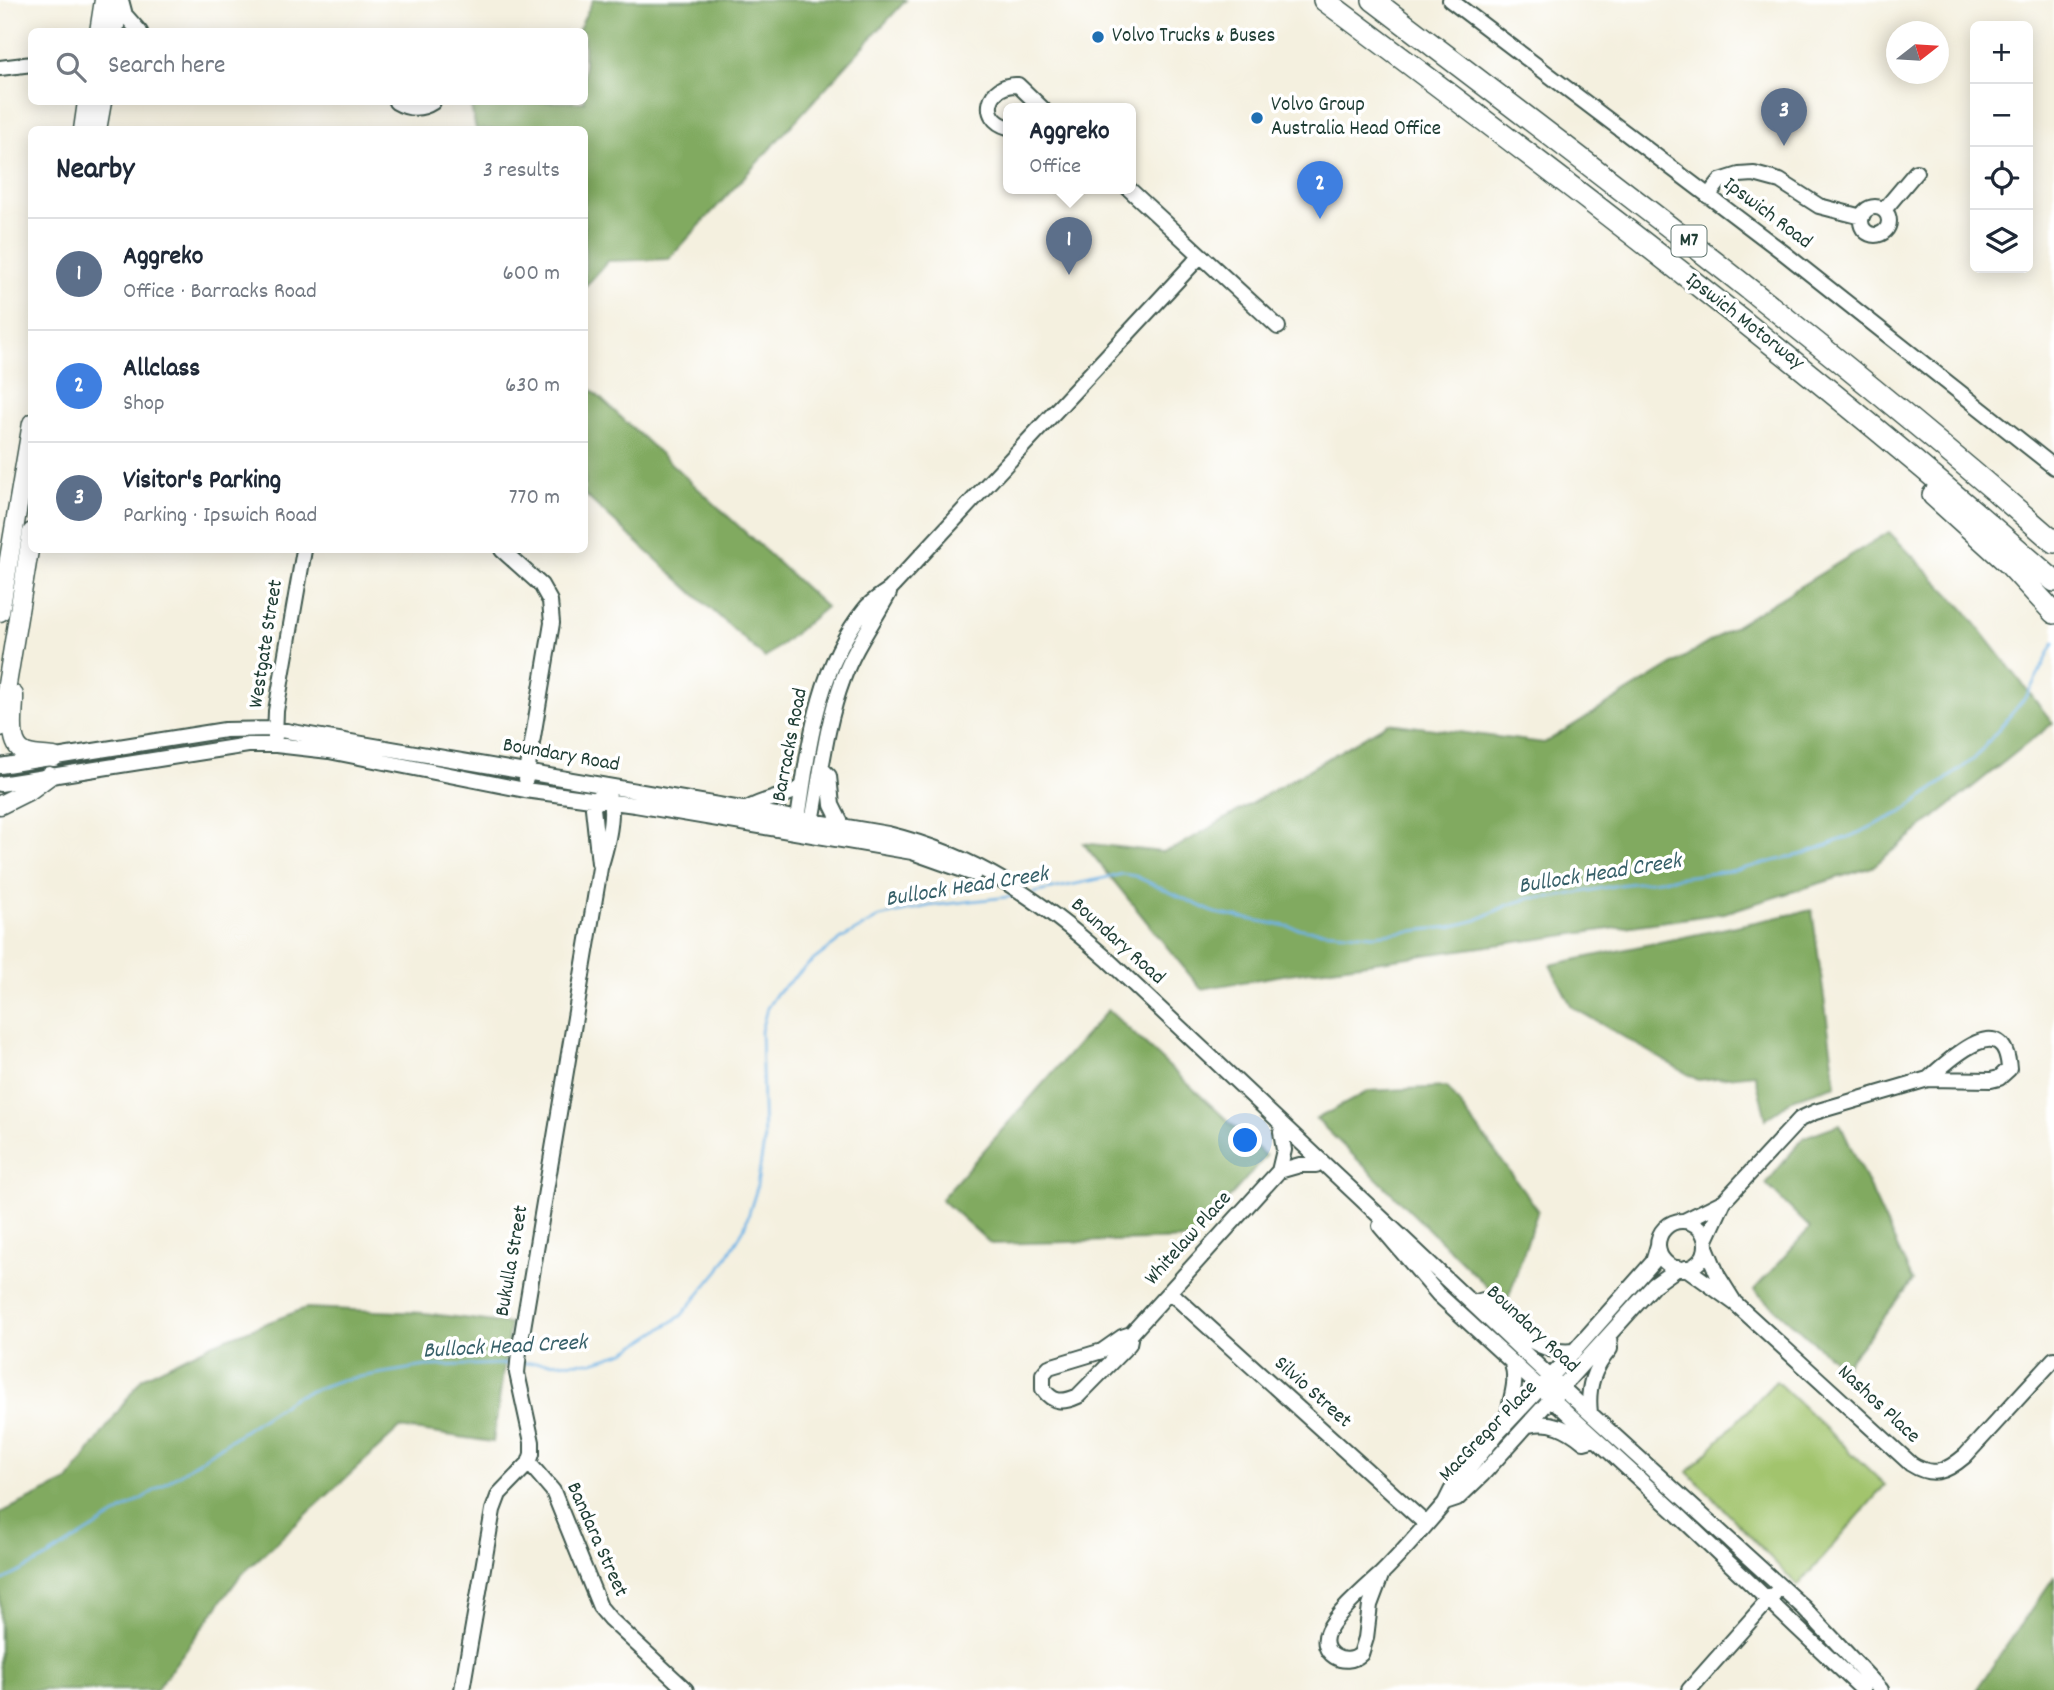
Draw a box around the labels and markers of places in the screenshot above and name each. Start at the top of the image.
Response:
place label: Volvo Trucks & Buses [1112,22,1275,52]
marker: Volvo Trucks & Buses [1090,29,1106,45]
pin: 3 [1761,88,1807,146]
place label: Volvo Group Australia Head Office [1271,91,1441,145]
marker: Volvo Group Australia Head Office [1249,110,1265,126]
pin: 2 [1297,161,1343,219]
pin: 1 [1046,217,1092,275]

